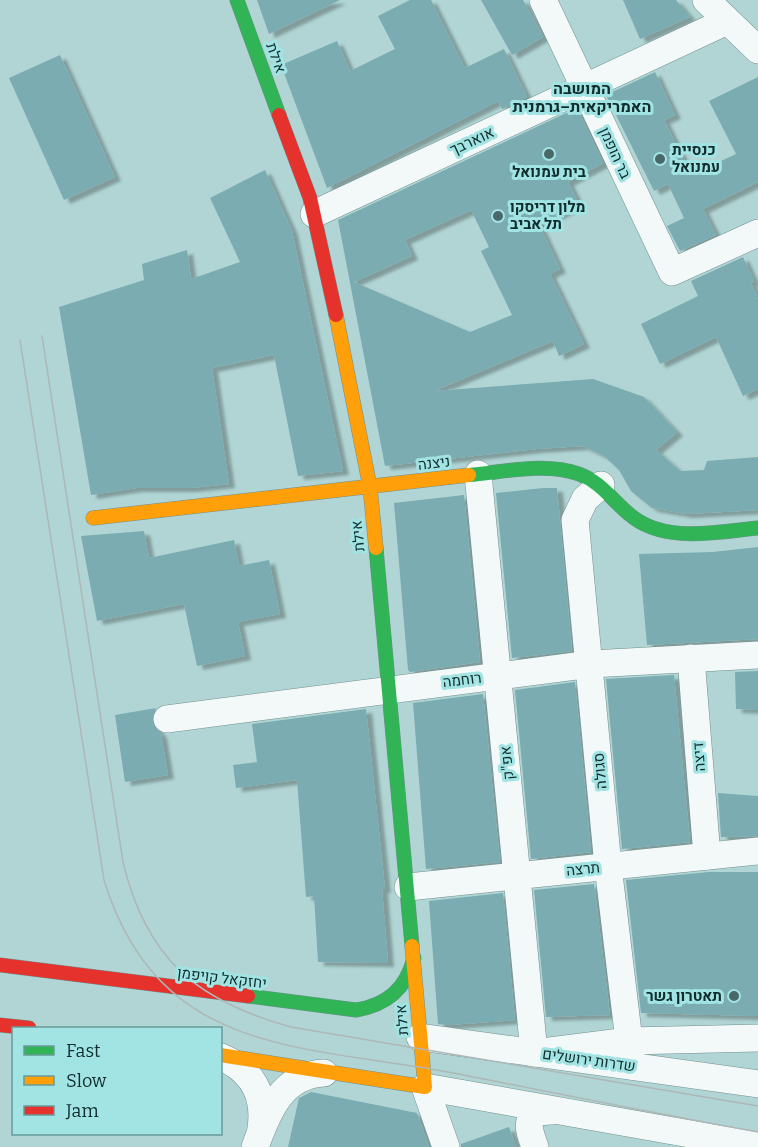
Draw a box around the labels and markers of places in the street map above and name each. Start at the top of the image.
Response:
place label: כנסיית עמנואל [672,141,720,176]
marker: בית עמנואל [542,147,556,161]
marker: כנסיית עמנואל [653,152,667,166]
place label: בית עמנואל [512,163,586,181]
place label: מלון דריסקו תל אביב [510,198,585,233]
marker: מלון דריסקו תל אביב [491,209,505,223]
place label: תאטרון גשר [646,987,722,1005]
marker: תאטרון גשר [727,989,741,1003]

